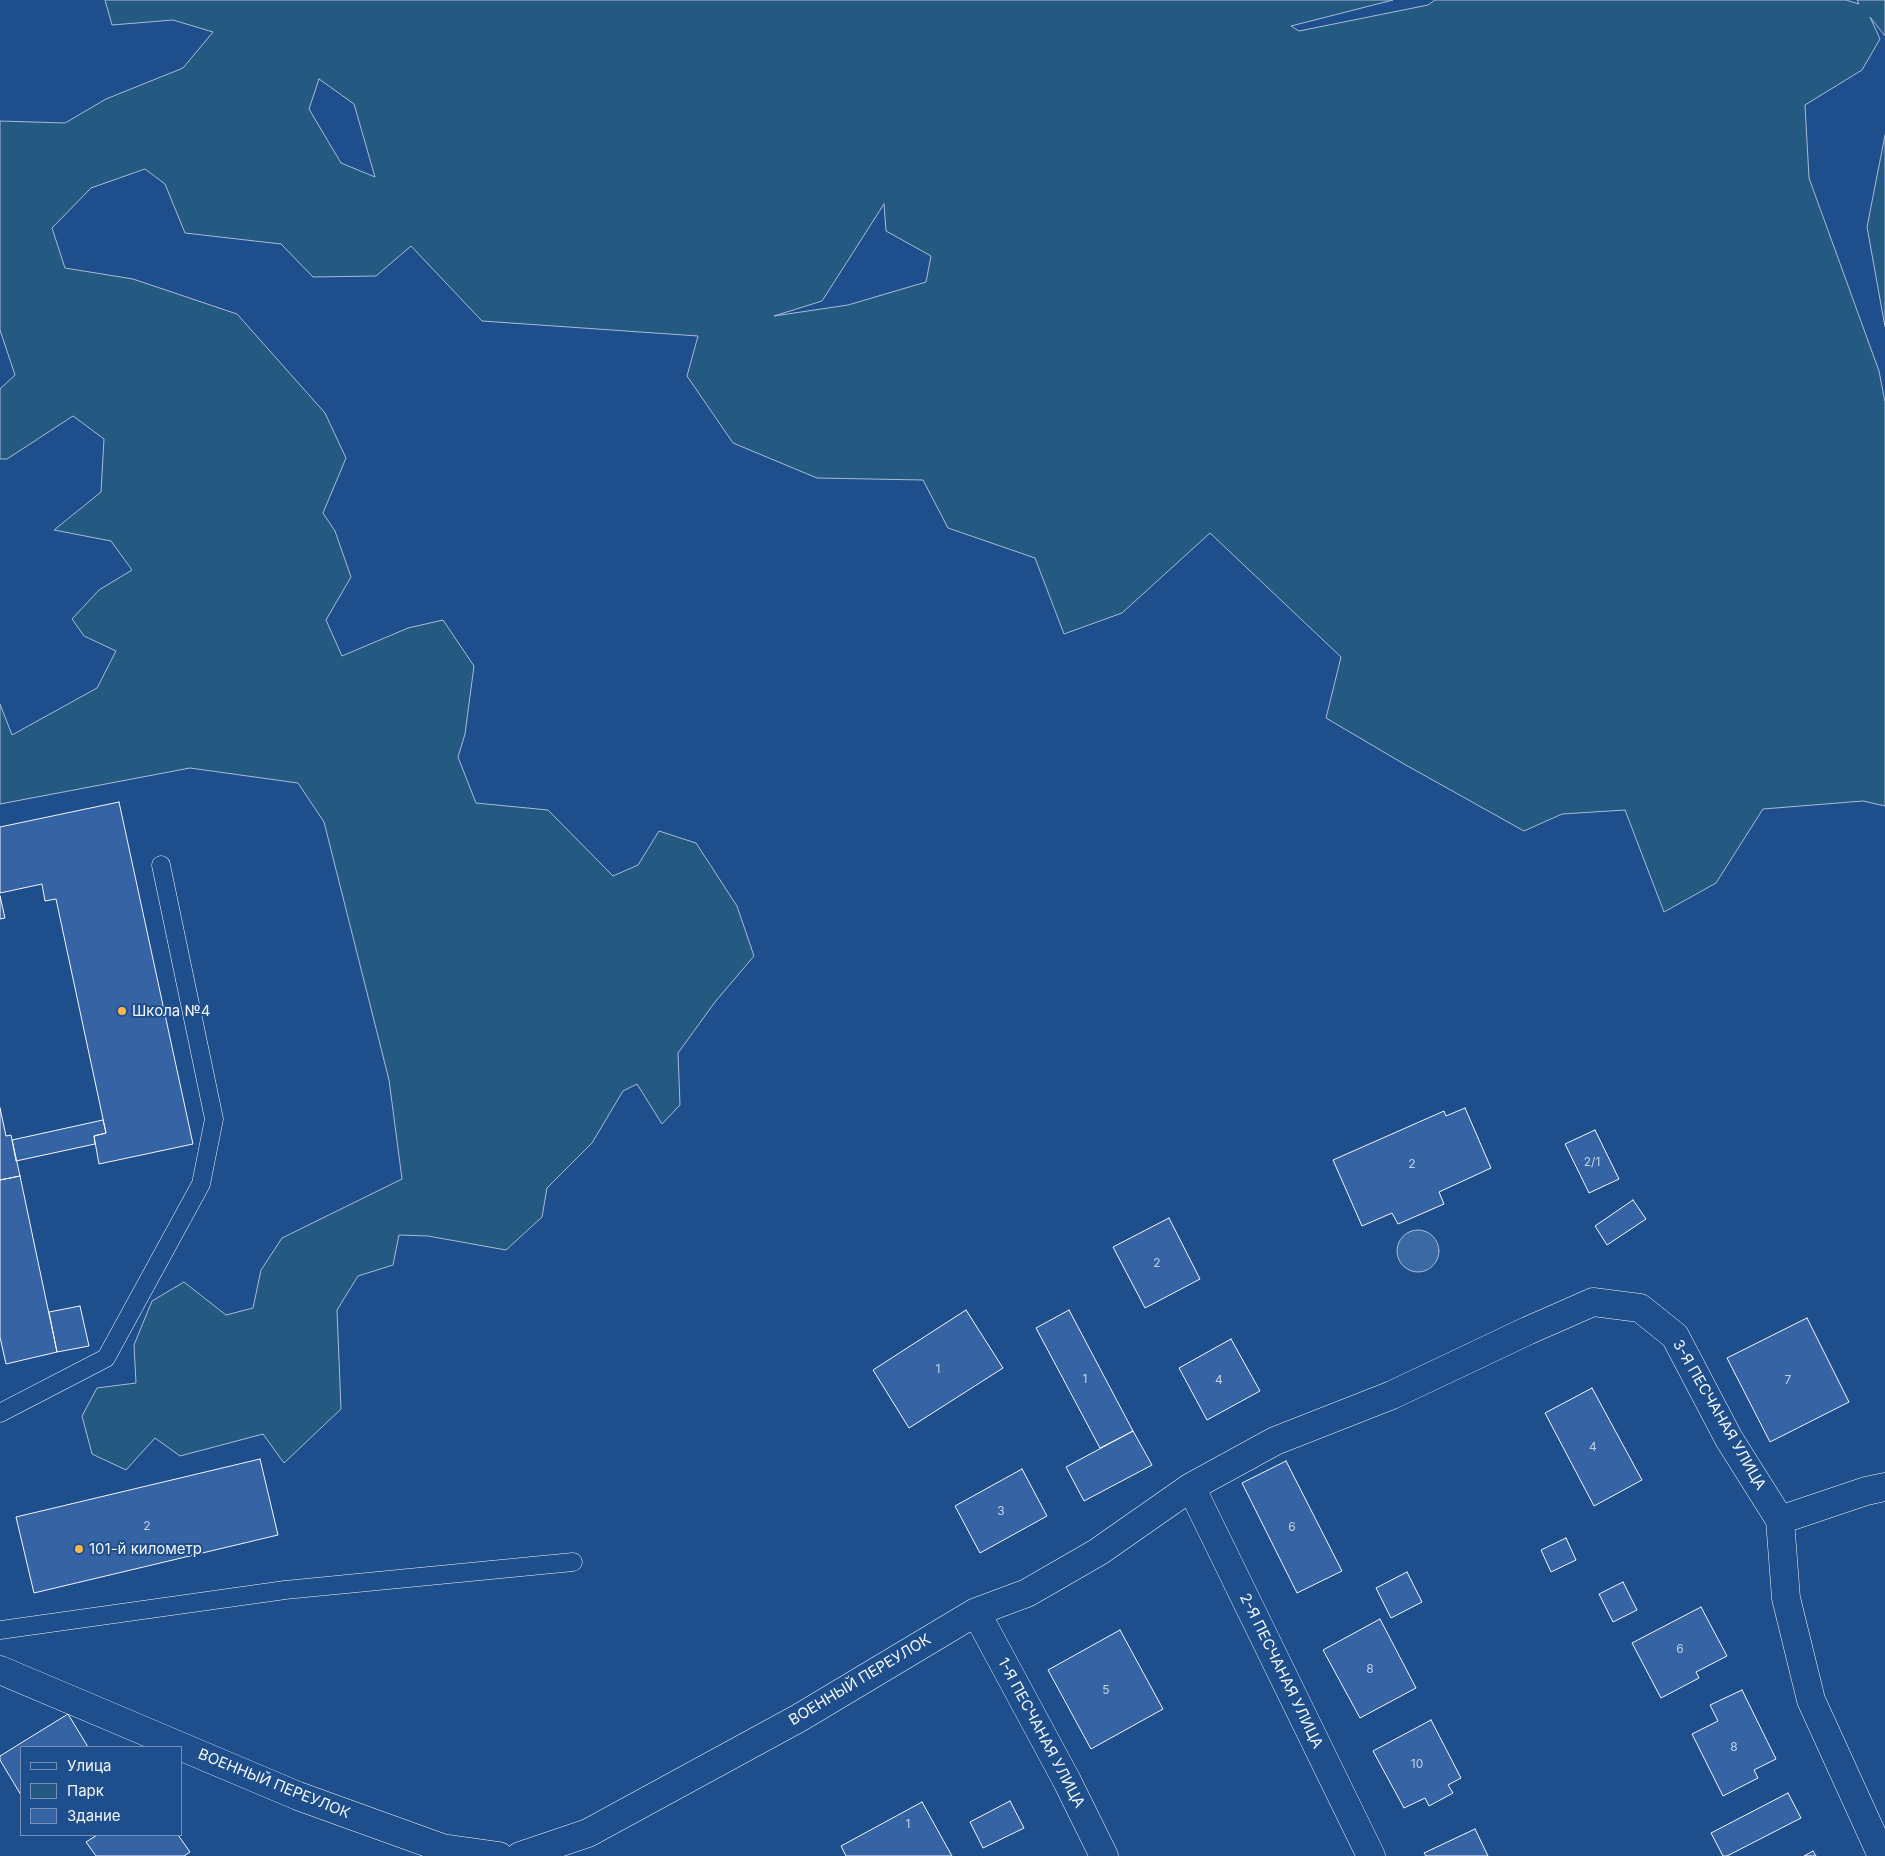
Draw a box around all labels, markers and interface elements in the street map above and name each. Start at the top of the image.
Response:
place label: Школа №4 [132,1002,210,1020]
marker: Школа №4 [116,1005,128,1017]
house number: 2/1 [1584,1155,1600,1169]
house number: 2 [1408,1157,1416,1171]
house number: 2 [1153,1256,1161,1270]
street label: 3-Я ПЕСЧАНАЯ УЛИЦА [1669,1337,1769,1493]
house number: 1 [936,1362,940,1376]
house number: 1 [1083,1372,1087,1386]
house number: 4 [1215,1373,1223,1387]
house number: 7 [1785,1373,1791,1387]
house number: 4 [1589,1440,1597,1454]
house number: 3 [997,1504,1005,1518]
house number: 2 [143,1519,151,1533]
house number: 6 [1288,1520,1296,1534]
place label: 101-й километр [89,1540,202,1558]
marker: 101-й километр [73,1543,85,1555]
street label: 2-Я ПЕСЧАНАЯ УЛИЦА [1236,1590,1326,1752]
street label: ВОЕННЫЙ ПЕРЕУЛОК [786,1630,934,1730]
house number: 6 [1676,1642,1684,1656]
street label: 1-Я ПЕСЧАНАЯ УЛИЦА [994,1655,1088,1811]
house number: 8 [1366,1662,1374,1676]
house number: 5 [1102,1683,1110,1697]
house number: 8 [1730,1740,1738,1754]
street label: ВОЕННЫЙ ПЕРЕУЛОК [195,1745,353,1823]
legend [20,1746,182,1836]
text: Улица [67,1756,111,1775]
house number: 10 [1411,1757,1423,1771]
text: Парк [67,1781,104,1800]
text: Здание [67,1806,121,1825]
house number: 1 [906,1817,910,1831]

